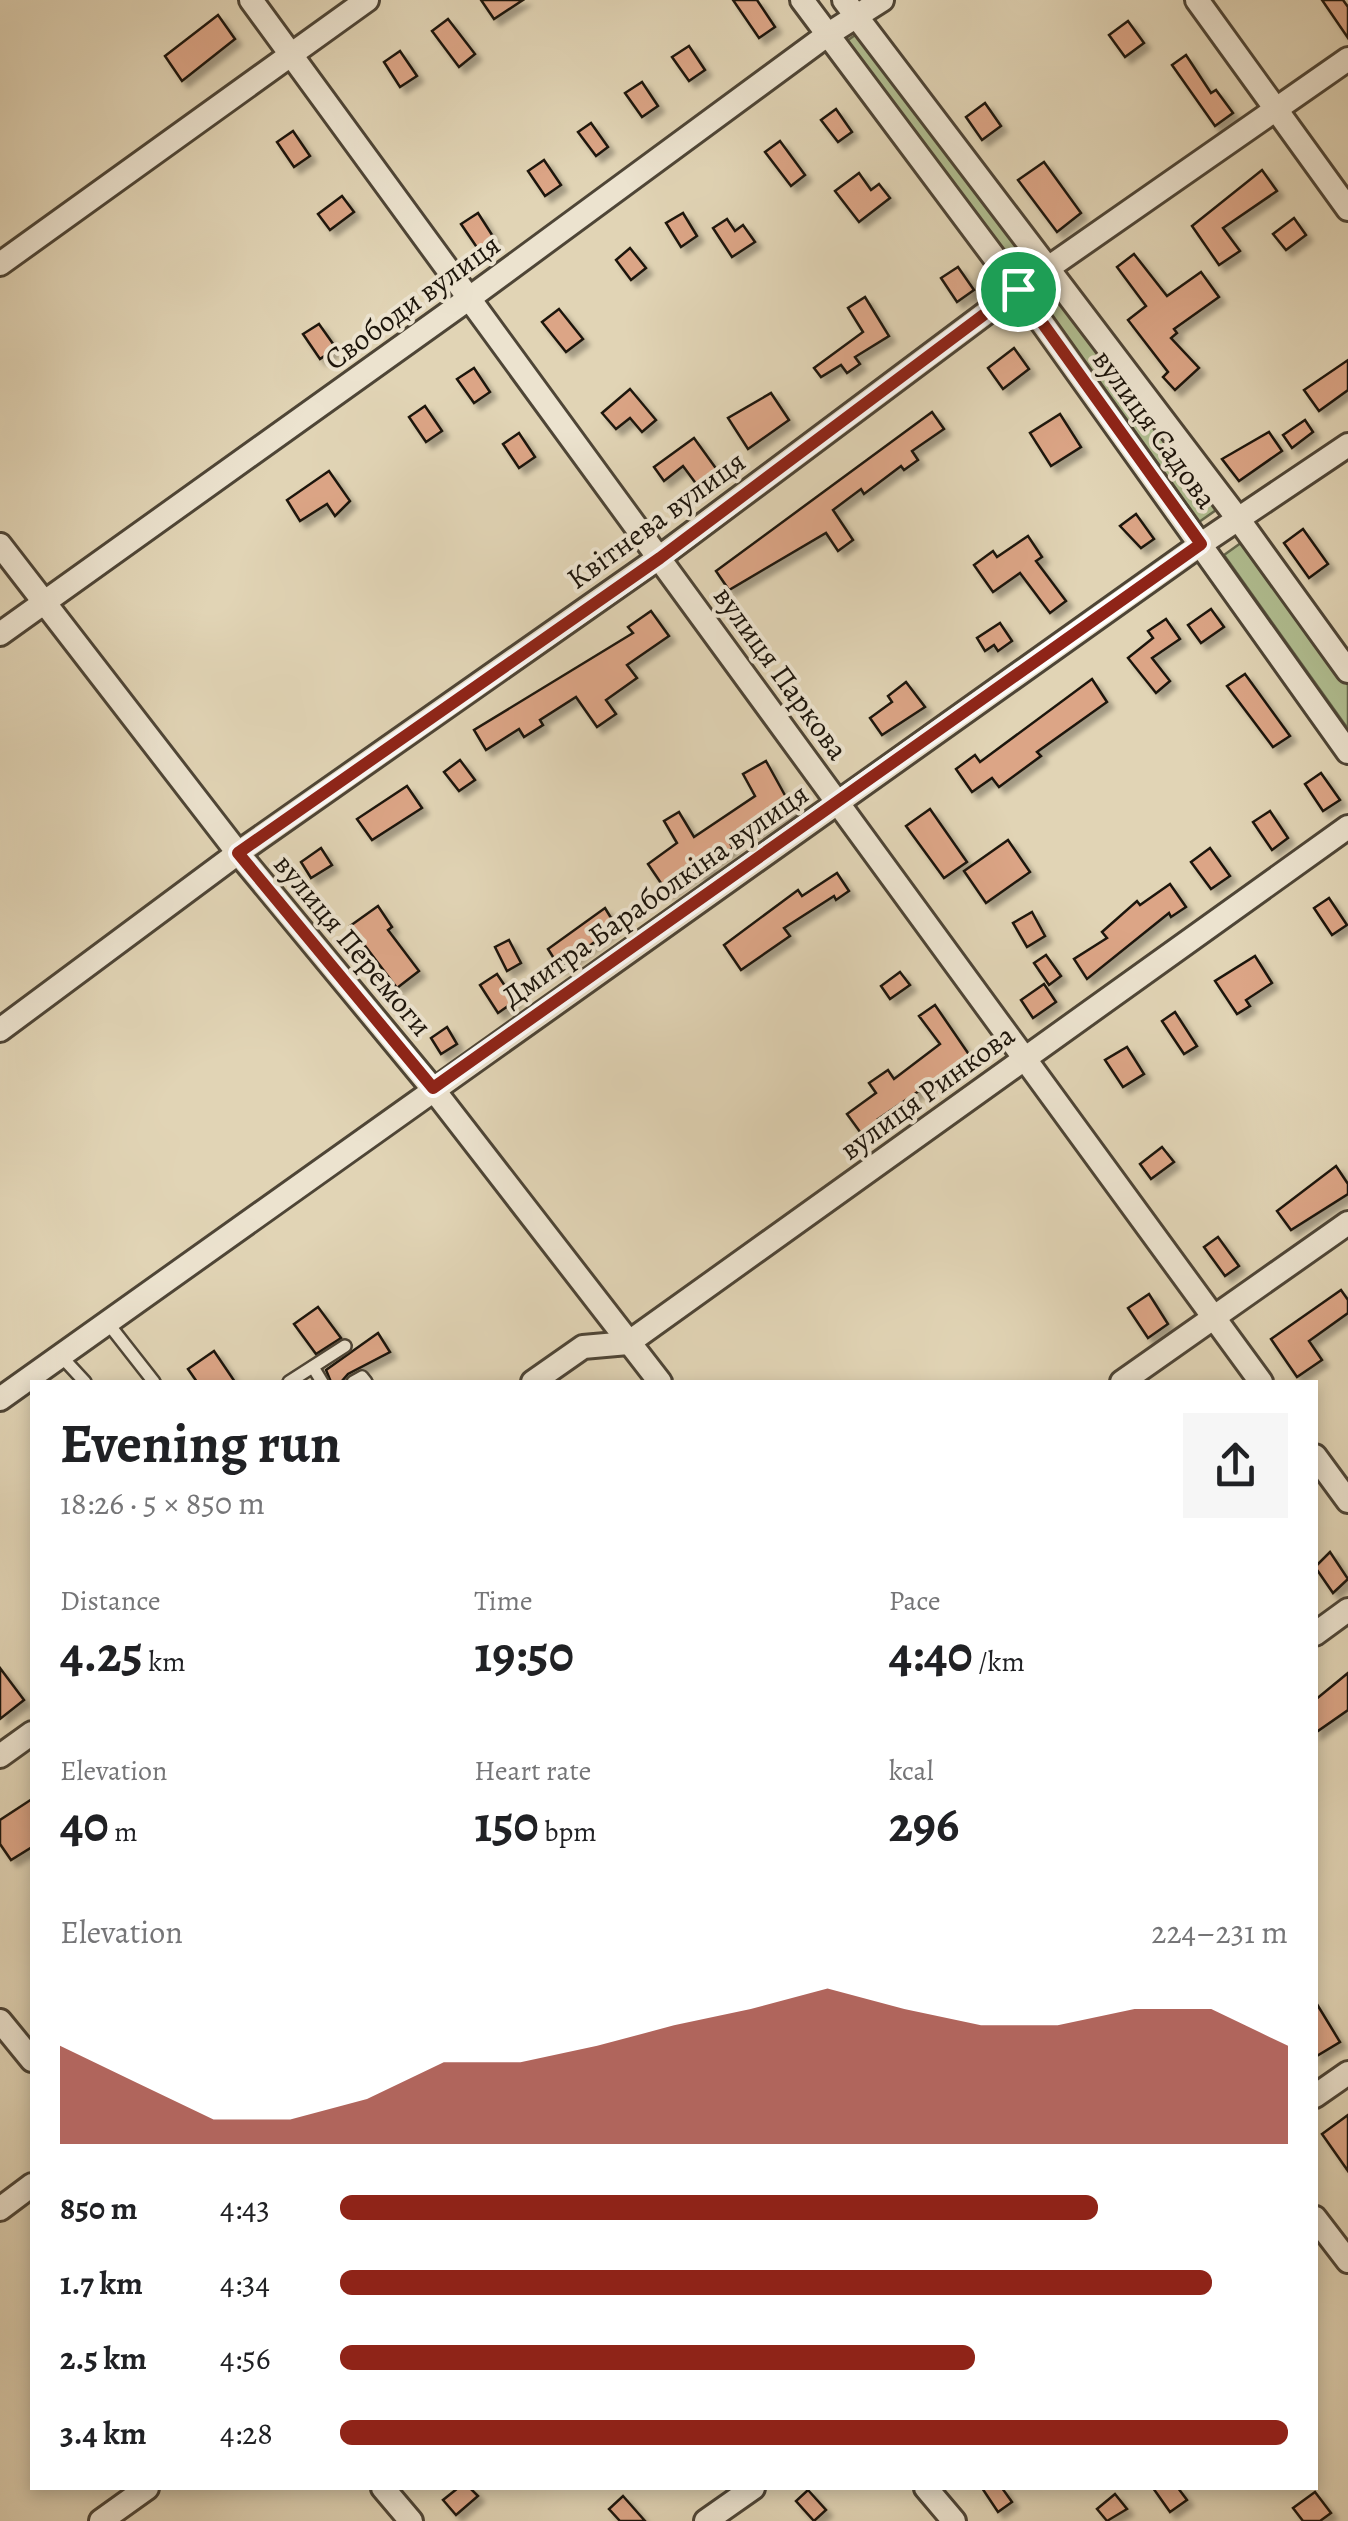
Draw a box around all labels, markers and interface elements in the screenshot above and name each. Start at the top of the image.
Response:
street label: Свободи вулиця [316,225,508,379]
pin [976,247,1061,332]
icon: arrive [991,262,1046,317]
street label: вулиця Садова [1084,341,1227,517]
street label: Квітнева вулиця [559,442,753,598]
street label: вулиця Паркова [704,578,858,768]
street label: Дмитра Бараболкіна вулиця [494,774,816,1016]
street label: вулиця Перемоги [265,845,441,1045]
street label: вулиця Ринкова [832,1015,1023,1169]
text: Evening run [60,1406,341,1481]
button: share [1183,1413,1288,1518]
text: 18:26 · 5 × 850 m [60,1481,265,1525]
text: Distance [60,1582,160,1620]
text: Time [474,1582,533,1620]
text: Pace [889,1582,941,1620]
text: 4.25 [60,1620,143,1688]
text: 19:50 [474,1620,574,1688]
text: 4:40 [889,1620,973,1688]
text: km [143,1643,186,1681]
text: /km [973,1643,1025,1681]
text: Elevation [60,1752,167,1790]
text: Heart rate [474,1752,591,1790]
text: kcal [889,1752,934,1790]
text: 40 [60,1790,109,1858]
text: 150 [474,1790,539,1858]
text: 296 [889,1790,959,1858]
text: m [109,1813,138,1851]
text: bpm [539,1813,597,1851]
text: Elevation [60,1910,183,1954]
text: 224–231 m [1151,1910,1288,1954]
text: 850 m [60,2186,138,2230]
text: 4:43 [220,2186,270,2230]
text: 1.7 km [60,2261,143,2305]
text: 4:34 [220,2261,270,2305]
text: 2.5 km [60,2336,147,2380]
text: 4:56 [220,2336,271,2380]
text: 3.4 km [60,2411,147,2455]
text: 4:28 [220,2411,273,2455]

